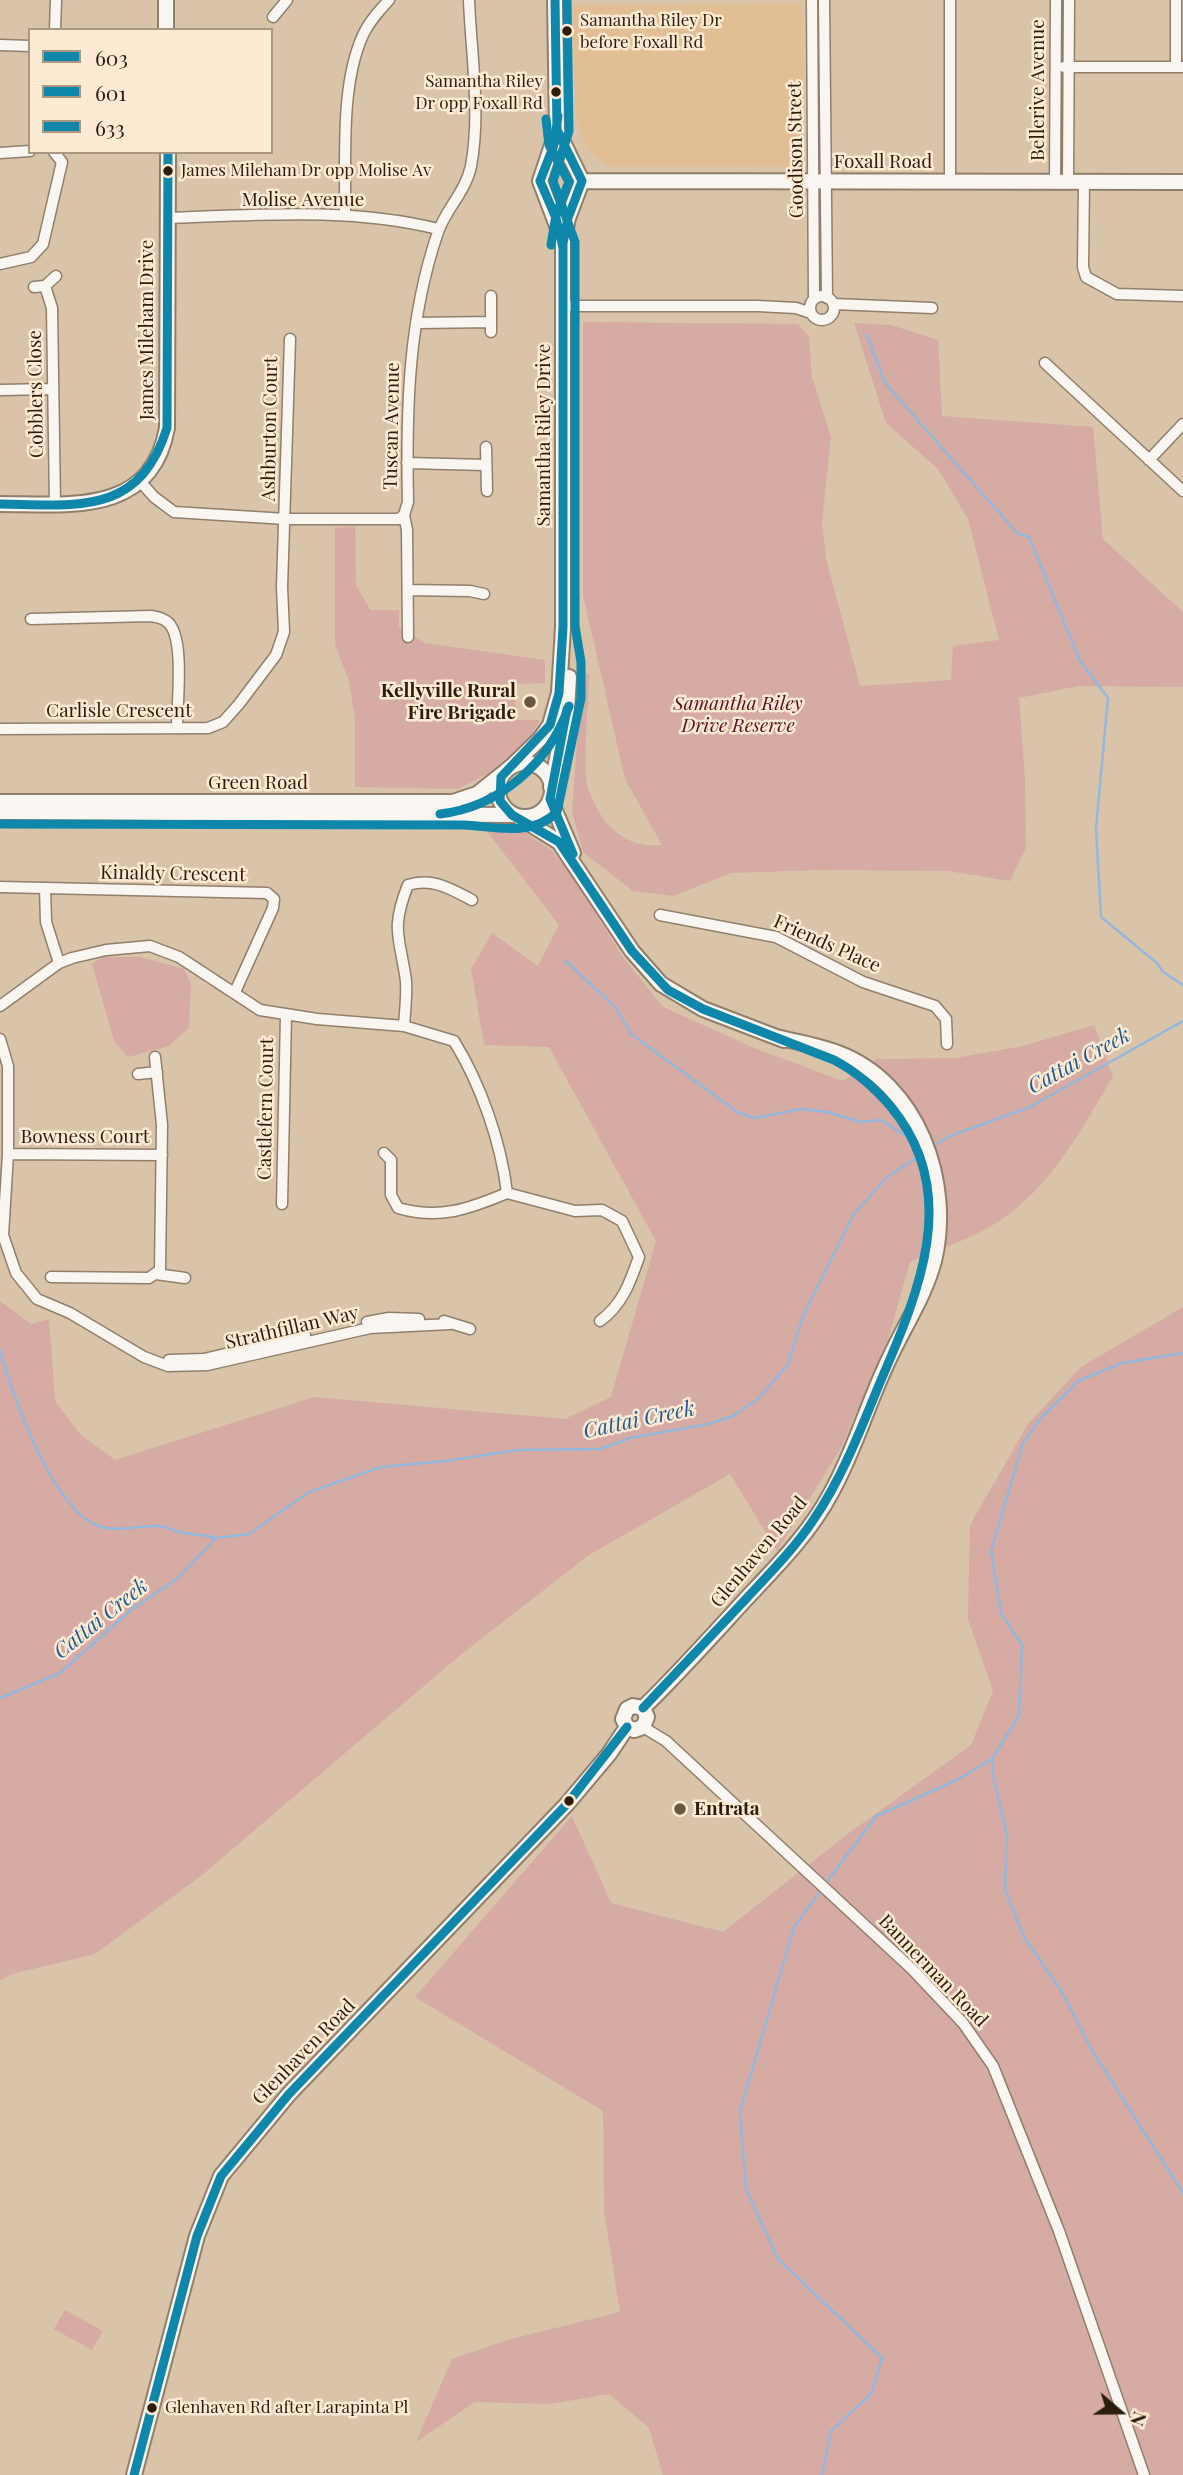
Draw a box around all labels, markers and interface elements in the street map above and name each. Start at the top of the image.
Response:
place label: Samantha Riley Dr before Foxall Rd [580,11,722,51]
street label: Bellerive Avenue [1027,19,1049,161]
marker: Samantha Riley Dr before Foxall Rd [560,24,574,38]
legend [28,28,273,154]
text: 603 [95,43,128,71]
place label: Samantha Riley Dr opp Foxall Rd [415,72,543,112]
text: 601 [95,78,126,106]
street label: Goodison Street [783,81,809,219]
marker: Samantha Riley Dr opp Foxall Rd [549,85,563,99]
text: 633 [95,113,125,141]
street label: Foxall Road [834,151,932,173]
place label: James Mileham Dr opp Molise Av [181,161,431,181]
marker: James Mileham Dr opp Molise Av [161,164,175,178]
street label: Molise Avenue [242,189,364,211]
street label: James Mileham Drive [136,240,158,420]
street label: Cobblers Close [23,330,49,458]
street label: Samantha Riley Drive [533,344,555,526]
street label: Ashburton Court [257,356,283,502]
street label: Tuscan Avenue [379,362,405,490]
place label: Kellyville Rural Fire Brigade [381,680,516,724]
park label: Samantha Riley Drive Reserve [673,693,803,737]
marker: Kellyville Rural Fire Brigade [522,694,538,710]
street label: Carlisle Crescent [46,700,192,722]
street label: Green Road [208,772,308,794]
street label: Kinaldy Crescent [100,861,246,887]
street label: Friends Place [770,910,884,978]
water label: Cattai Creek [1023,1023,1135,1099]
street label: Castlefern Court [253,1038,279,1180]
street label: Bowness Court [20,1126,150,1148]
street label: Strathfillan Way [223,1302,361,1354]
water label: Cattai Creek [581,1396,697,1444]
street label: Glenhaven Road [706,1492,812,1612]
water label: Cattai Creek [49,1574,153,1664]
unlabelled marker [562,1794,576,1808]
place label: Entrata [694,1798,760,1820]
marker: Entrata [672,1801,688,1817]
street label: Bannerman Road [874,1910,992,2032]
street label: Glenhaven Road [248,1994,360,2110]
north arrow [1085,2377,1155,2447]
place label: Glenhaven Rd after Larapinta Pl [165,2398,408,2418]
marker: Glenhaven Rd after Larapinta Pl [145,2401,159,2415]
text: N [1125,2408,1154,2430]

